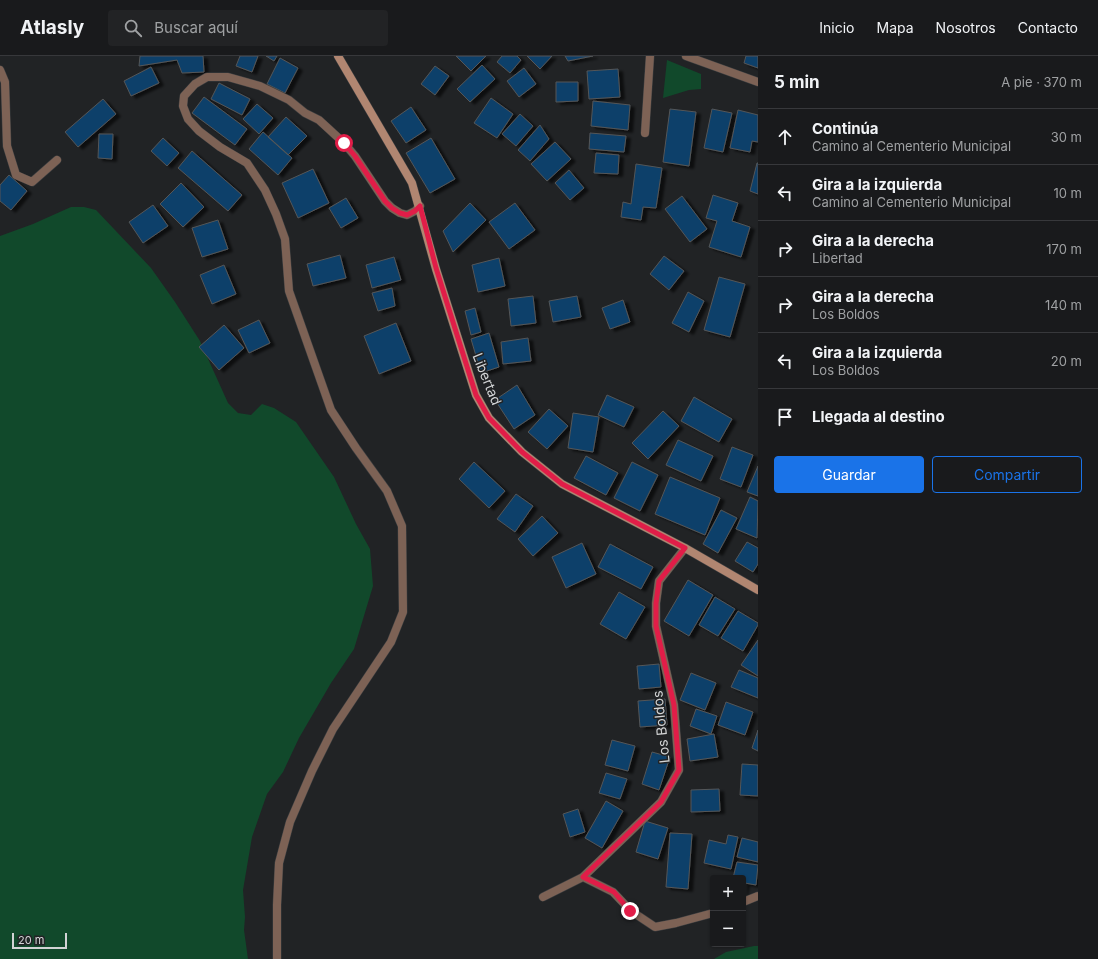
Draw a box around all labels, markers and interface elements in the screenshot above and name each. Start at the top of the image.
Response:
search box [108,10,388,46]
text: Atlasly [20,16,84,39]
icon: search [122,17,144,39]
text: Buscar aquí [154,18,238,37]
text: Inicio [819,19,855,36]
text: Mapa [877,19,914,36]
text: Nosotros [936,19,996,36]
text: Contacto [1018,19,1078,36]
text: 5 min [774,72,820,92]
text: A pie · 370 m [1001,74,1082,90]
text: Continúa [812,119,879,138]
icon: ahead [774,126,796,148]
text: 30 m [1051,129,1082,145]
route start [335,134,353,152]
text: Camino al Cementerio Municipal [812,138,1011,154]
text: Gira a la izquierda [812,175,942,194]
icon: left [774,182,796,204]
text: 10 m [1053,185,1082,201]
text: Camino al Cementerio Municipal [812,194,1011,210]
text: Gira a la derecha [812,231,934,250]
icon: right [774,238,796,260]
text: 170 m [1046,241,1082,257]
text: Libertad [812,250,863,266]
text: Gira a la derecha [812,287,934,306]
icon: right [774,294,796,316]
text: 140 m [1045,297,1082,313]
text: Los Boldos [812,306,880,322]
text: Gira a la izquierda [812,343,942,362]
street label: Libertad [469,350,506,407]
icon: left [774,350,796,372]
text: 20 m [1051,353,1082,369]
text: Los Boldos [812,362,880,378]
icon: arrive [774,406,796,428]
text: Llegada al destino [812,407,945,426]
button: Guardar [774,456,924,493]
button: Compartir [932,456,1082,493]
street label: Los Boldos [648,690,673,764]
map controls [710,875,746,947]
button: + [710,875,746,911]
route end [621,902,639,920]
button: − [710,911,746,947]
scale bar [12,931,67,950]
text: 20 m [18,933,44,947]

